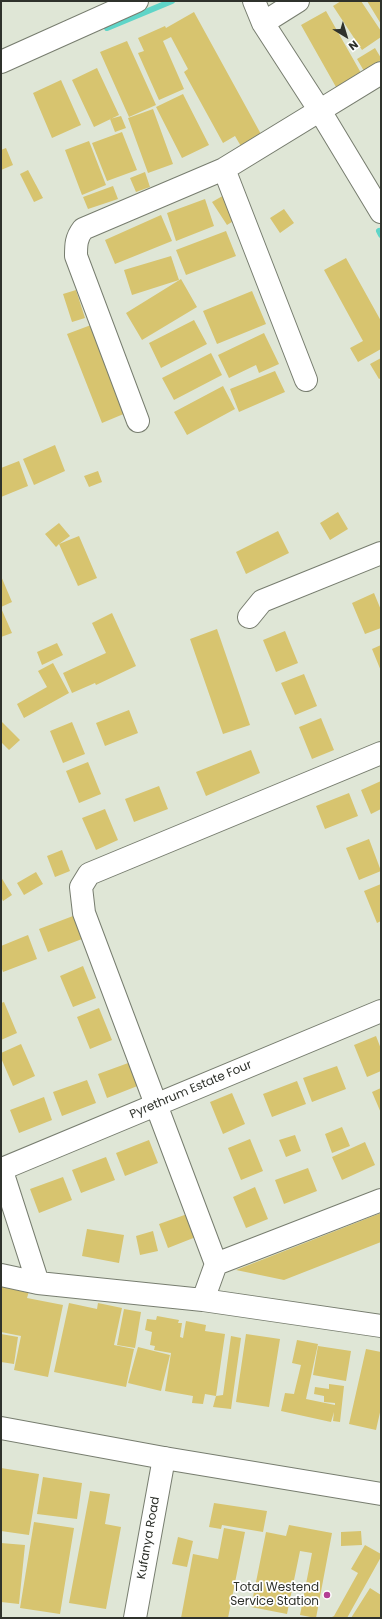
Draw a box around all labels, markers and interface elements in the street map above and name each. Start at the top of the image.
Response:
north arrow [326,16,366,56]
text: N [345,37,362,54]
street label: Pyrethrum Estate Four [128,1058,254,1122]
street label: Kufanya Road [135,1495,163,1581]
place label: Total Westend Service Station [230,1581,319,1609]
marker: Total Westend Service Station [322,1590,332,1600]

